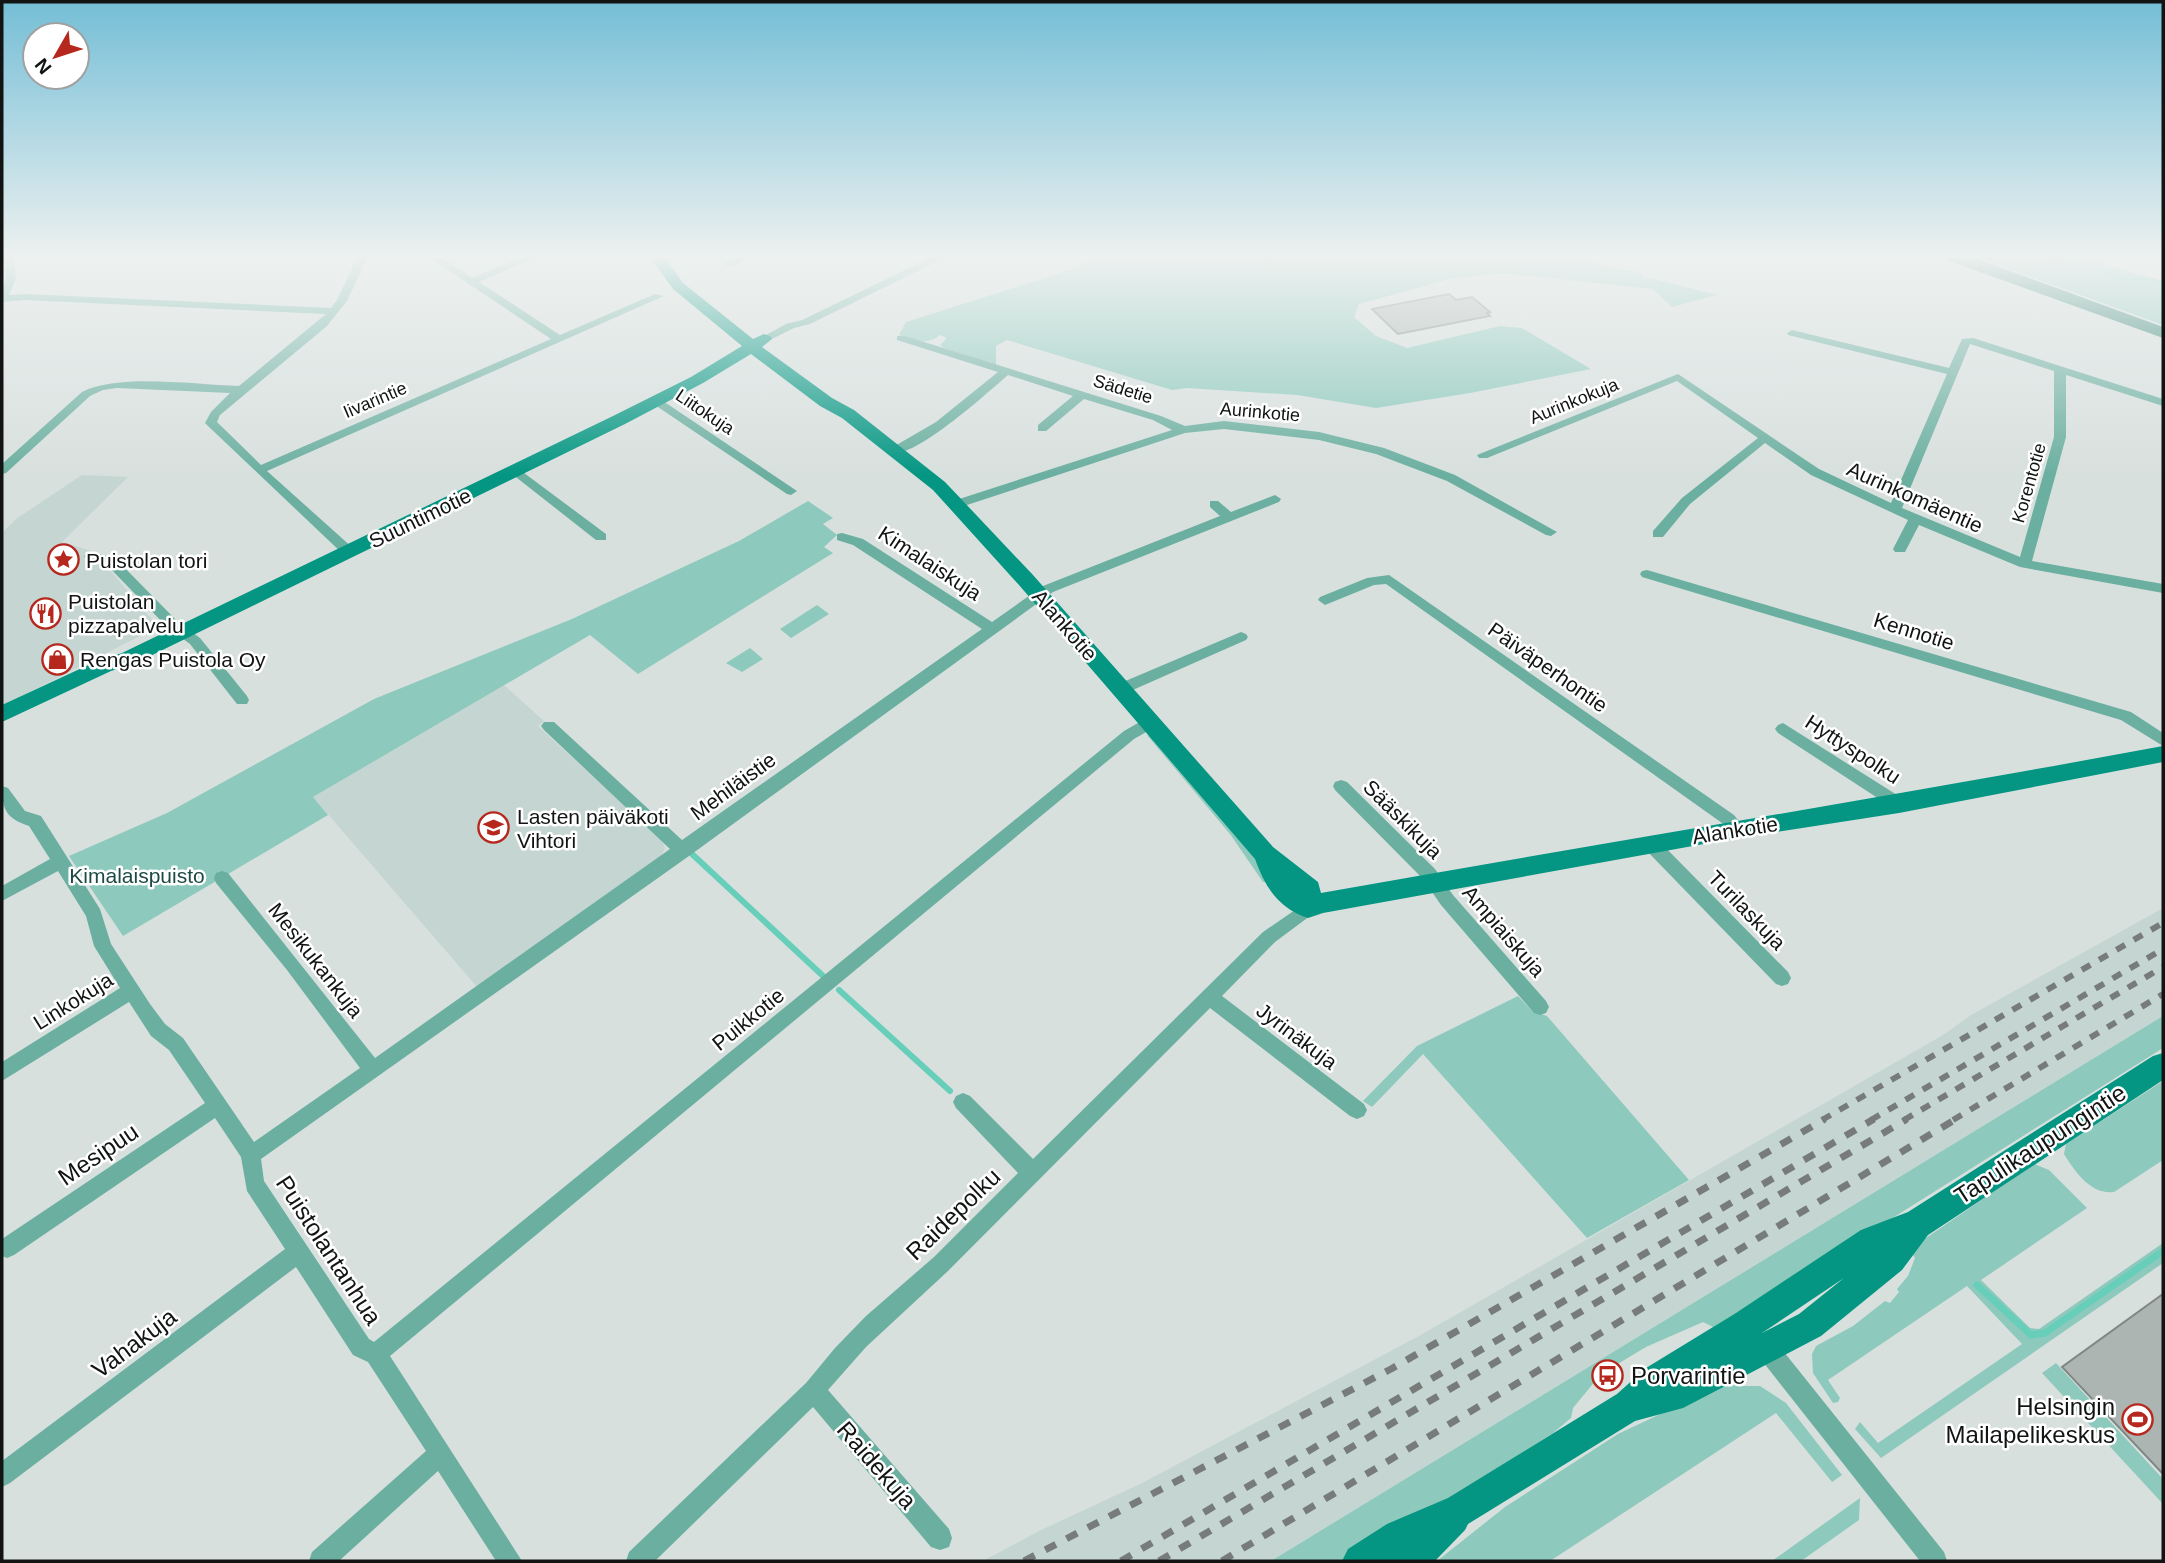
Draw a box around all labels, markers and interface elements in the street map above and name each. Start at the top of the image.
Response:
north arrow [21,21,91,91]
text: N [31,54,56,78]
street label: Sädetie [1091,371,1155,407]
street label: Aurinkokuja [1527,374,1622,428]
street label: Iivarintie [340,378,410,422]
street label: Liitokuja [672,385,739,439]
street label: Aurinkotie [1219,399,1301,425]
street label: Korentotie [2008,441,2050,525]
street label: Aurinkomäentie [1844,457,1986,537]
street label: Suuntimotie [365,483,475,553]
street label: Kimalaiskuja [874,521,986,605]
place icon: Puistolan tori [46,543,80,577]
place label: Puistolan tori [86,549,207,572]
street label: Alankotie [1028,585,1102,665]
place label: Puistolan pizzapalvelu [68,590,184,637]
restaurant icon: Puistolan pizzapalvelu [28,596,62,630]
street label: Kennotie [1871,608,1957,654]
street label: Päiväperhontie [1484,617,1612,717]
shop icon: Rengas Puistola Oy [40,642,74,676]
place label: Rengas Puistola Oy [80,648,266,671]
street label: Hyttyspolku [1801,710,1905,788]
street label: Mehiläistie [686,748,780,824]
street label: Sääskikuja [1359,775,1447,863]
place label: Lasten päiväkoti Vihtori [517,805,669,852]
school or university icon: Lasten päiväkoti Vihtori [477,811,511,845]
street label: Alankotie [1691,812,1779,848]
park label: Kimalaispuisto [69,864,205,887]
street label: Turilaskuja [1704,866,1790,954]
street label: Ampiaiskuja [1458,881,1550,982]
street label: Mesikukankuja [264,898,368,1022]
street label: Linkokuja [29,968,117,1034]
street label: Puikkotie [708,983,788,1055]
street label: Jyrinäkuja [1252,998,1342,1074]
street label: Tapulikaupungintie [1949,1079,2131,1209]
street label: Mesipuu [53,1117,143,1191]
street label: Raidepolku [900,1163,1006,1265]
street label: Puistolantanhua [271,1170,388,1330]
street label: Vahakuja [87,1302,182,1383]
bus stop icon: Porvarintie [1591,1358,1625,1392]
place label: Porvarintie [1631,1362,1746,1389]
place label: Helsingin Mailapelikeskus [1946,1393,2115,1448]
sports icon: Helsingin Mailapelikeskus [2121,1403,2155,1437]
street label: Raidekuja [832,1416,923,1515]

